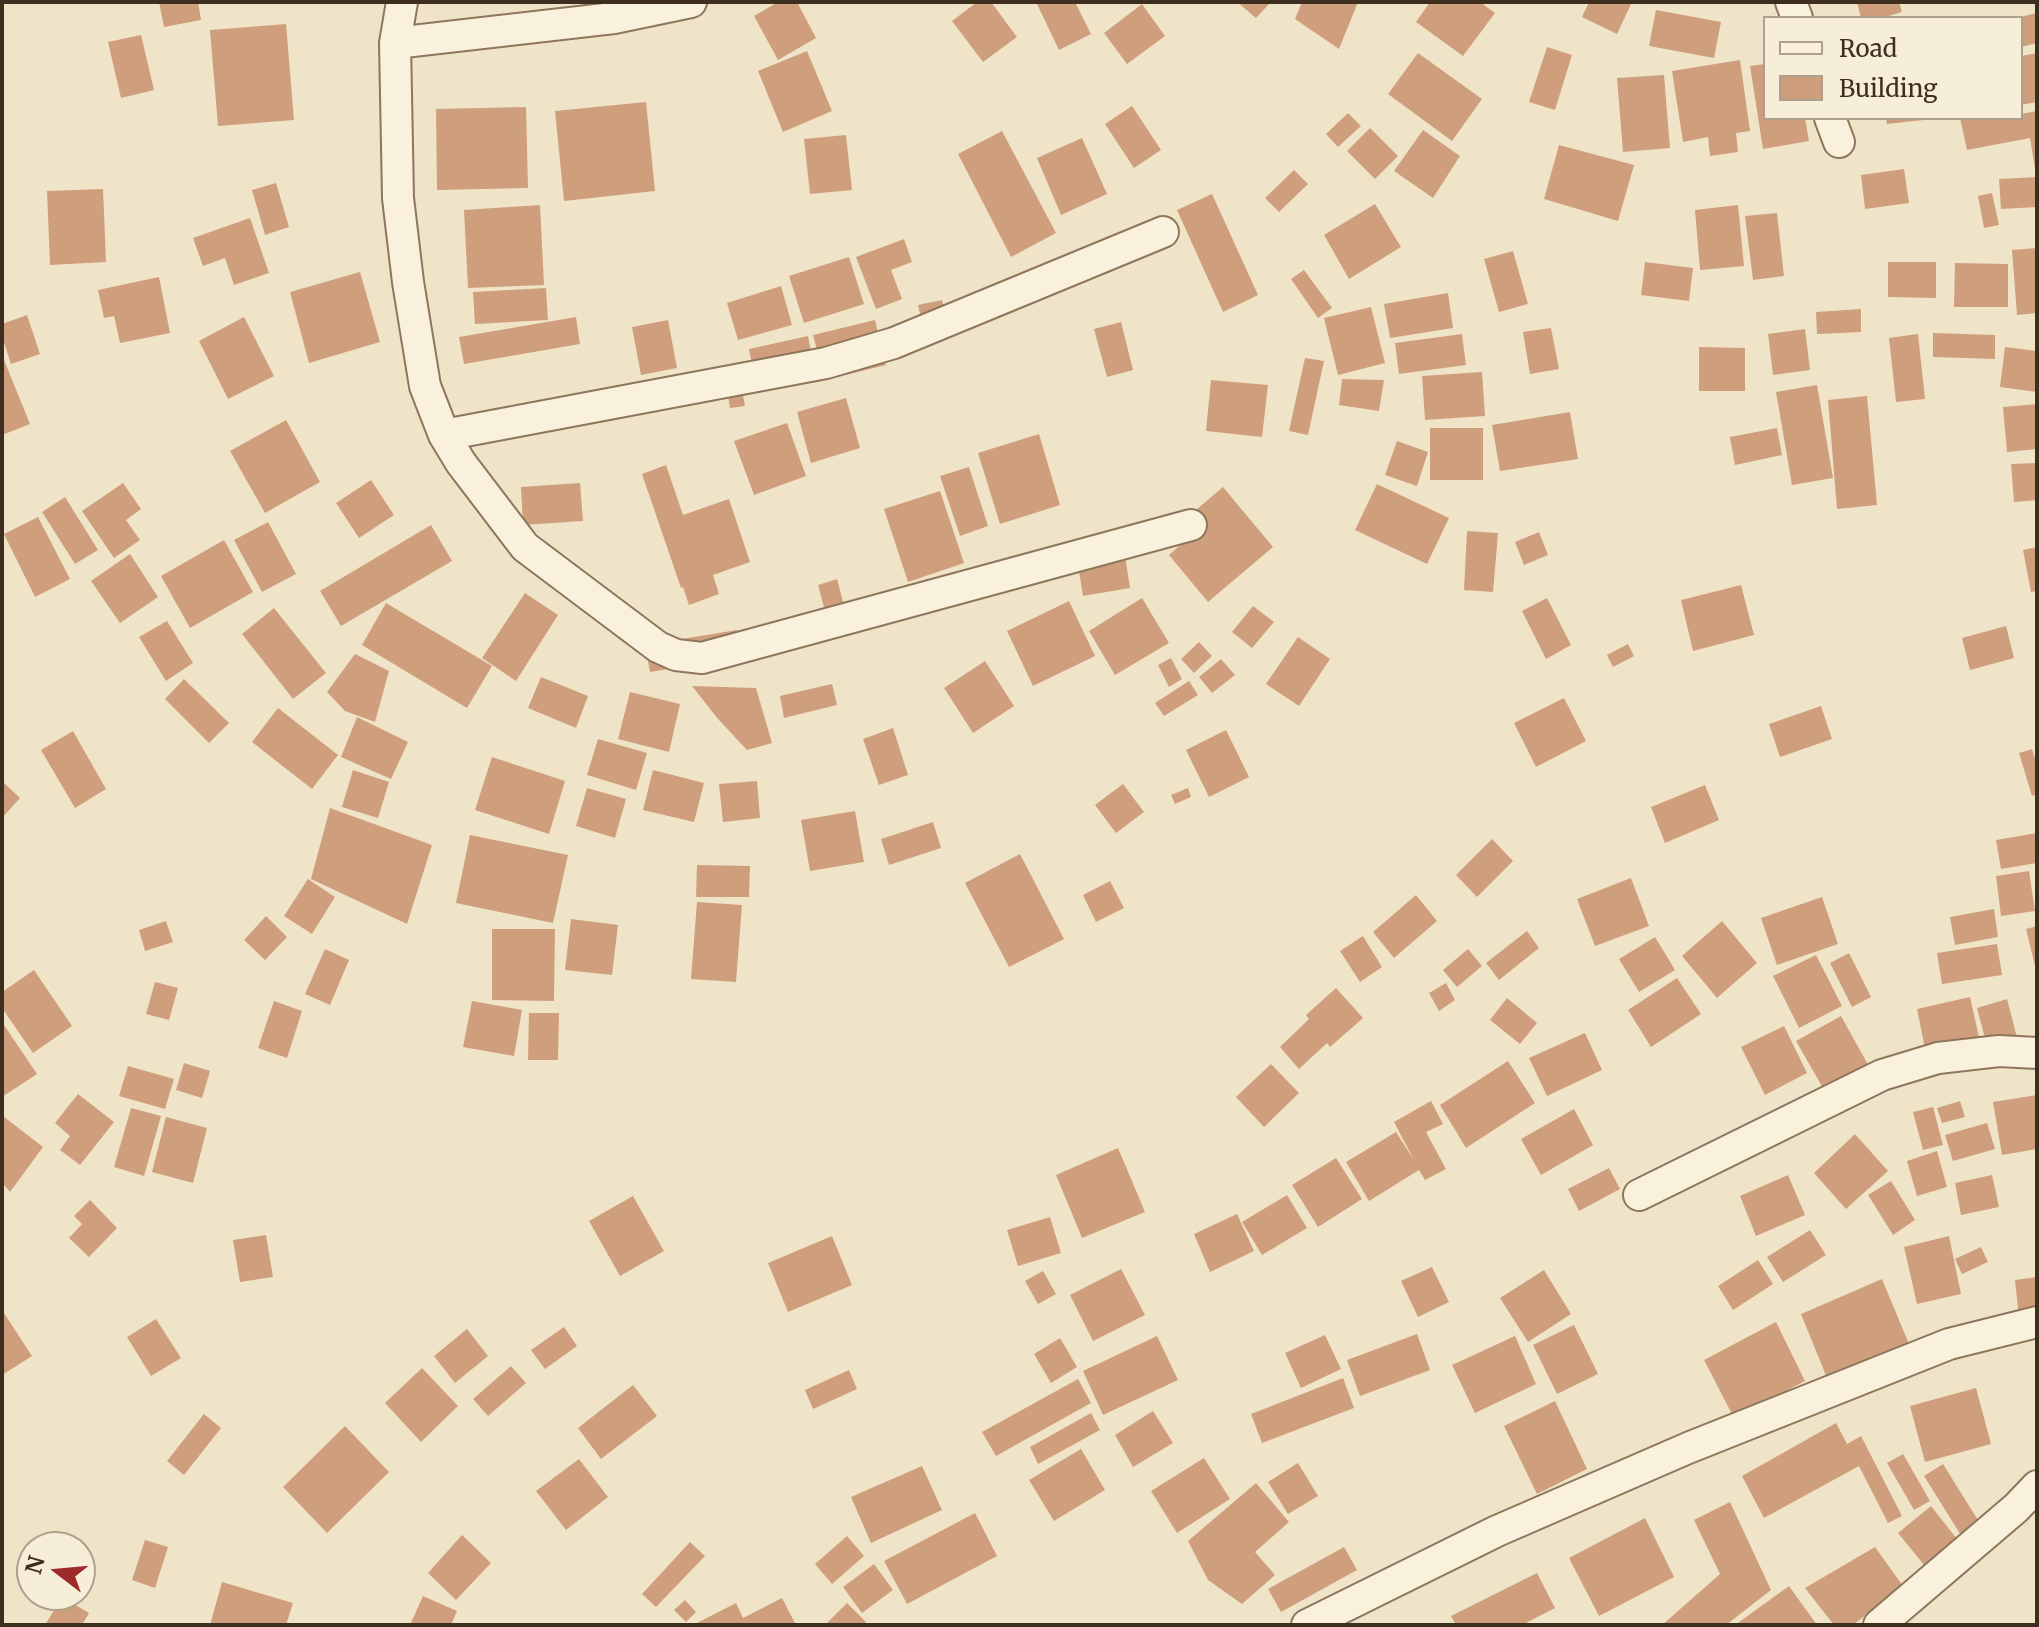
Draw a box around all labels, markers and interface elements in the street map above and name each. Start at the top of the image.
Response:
legend [1763,16,2023,120]
text: Road [1839,33,1897,64]
text: Building [1839,73,1938,104]
north arrow [16,1531,96,1611]
text: N [19,1553,51,1577]

